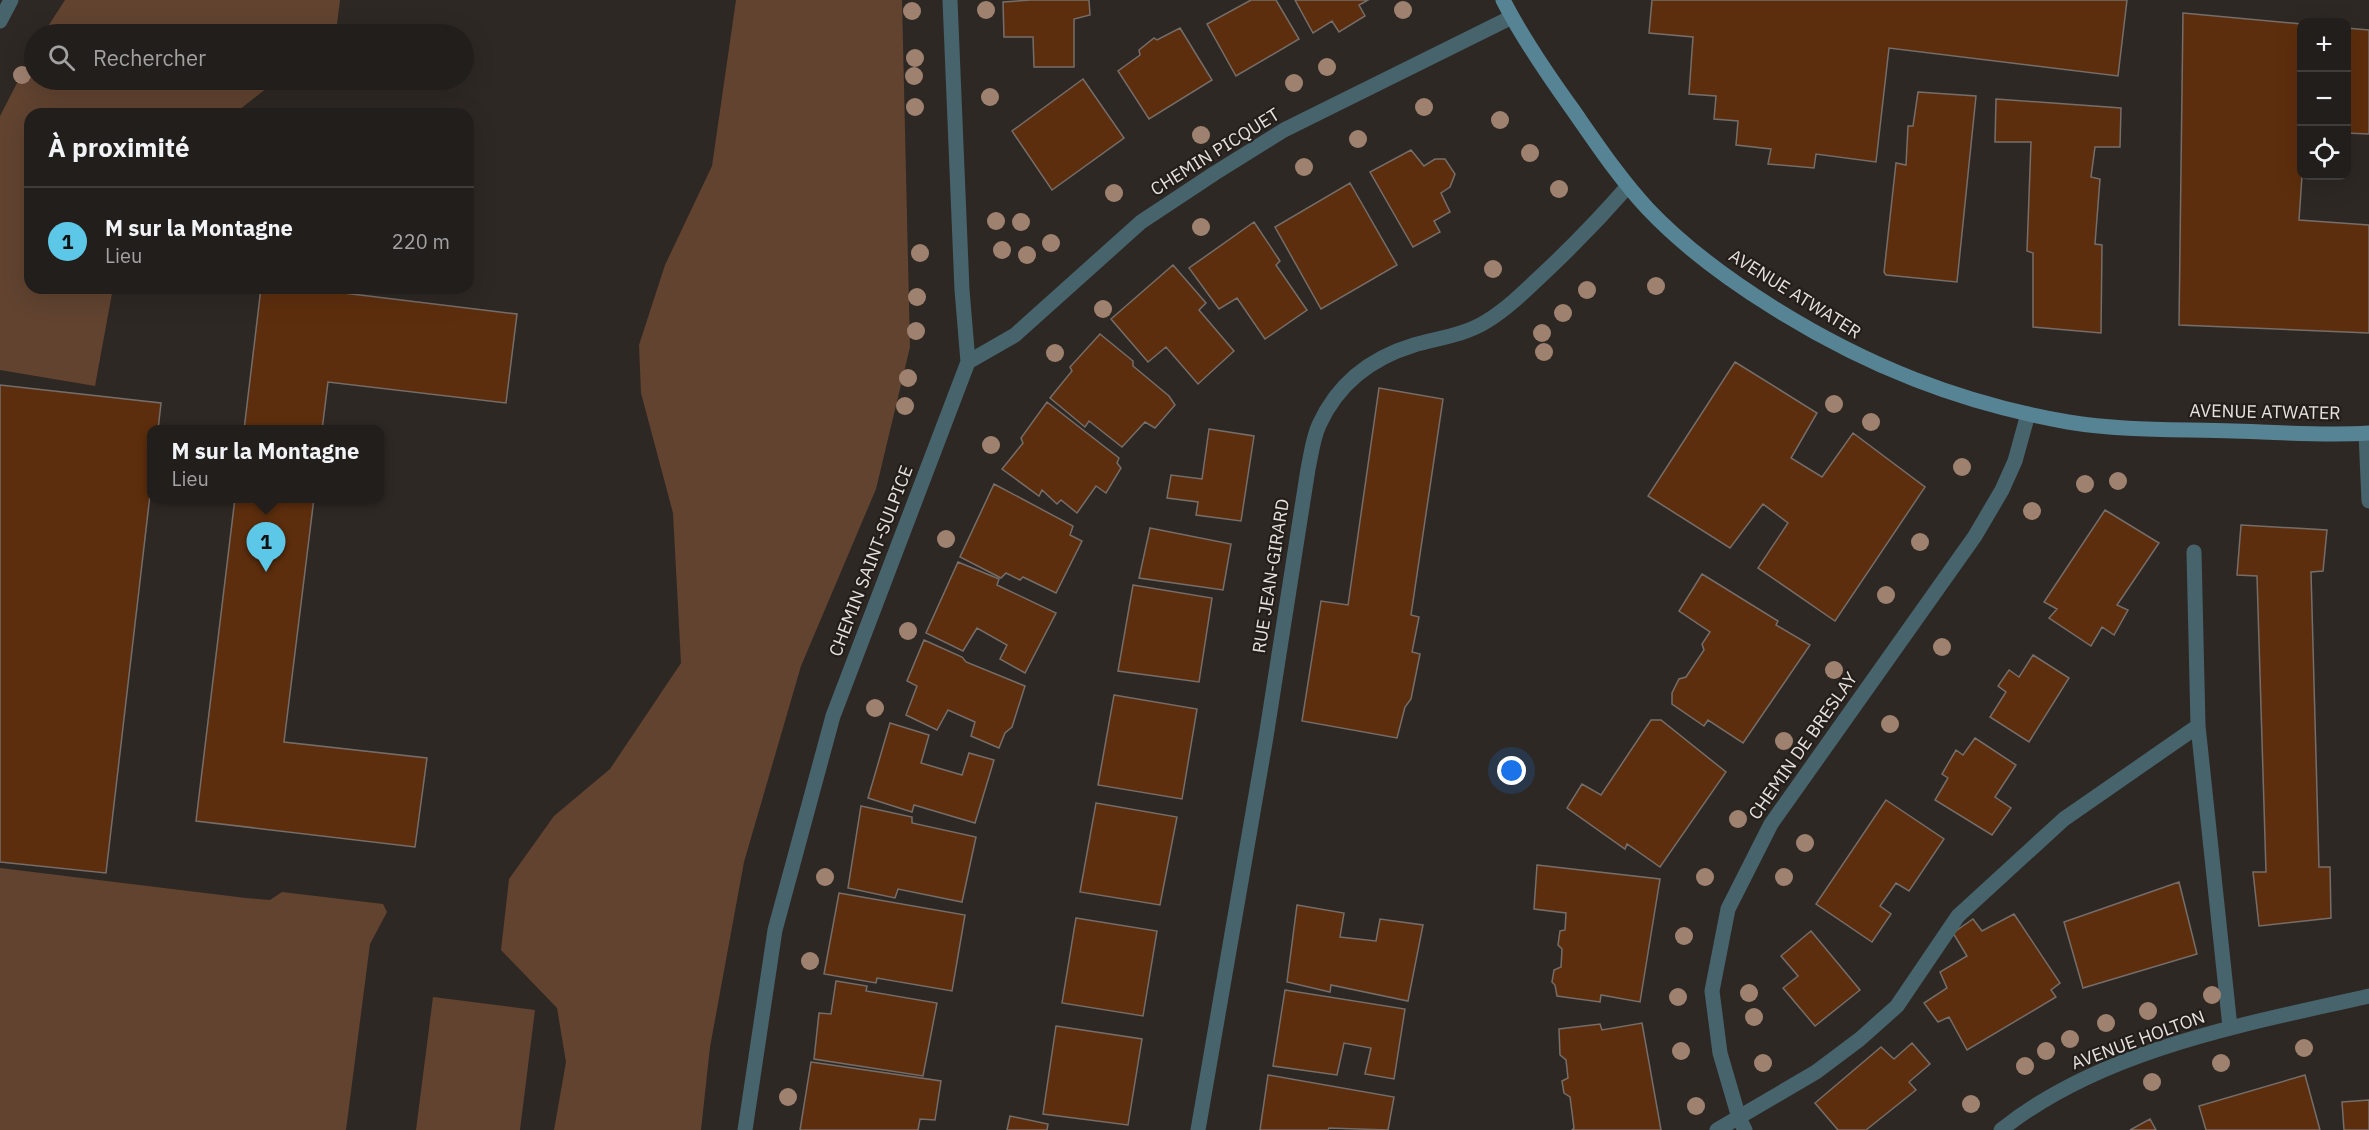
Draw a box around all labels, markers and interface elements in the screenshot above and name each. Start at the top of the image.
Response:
map controls [2297,18,2351,180]
button: + [2297,18,2351,72]
search box [24,24,474,90]
icon: search [45,41,78,74]
text: Rechercher [93,43,206,72]
button: − [2297,72,2351,126]
street label: CHEMIN PICQUET [1146,103,1284,201]
button: locate [2297,126,2351,180]
text: À proximité [48,130,190,164]
text: M sur la Montagne [105,213,293,242]
text: 1 [62,228,74,255]
text: 220 m [392,228,450,255]
text: Lieu [105,242,142,269]
street label: AVENUE ATWATER [1725,244,1866,343]
street label: AVENUE ATWATER [2189,399,2341,424]
popup [147,425,384,503]
text: M sur la Montagne [172,436,359,465]
street label: CHEMIN SAINT-SULPICE [823,462,918,660]
text: Lieu [172,465,209,492]
street label: RUE JEAN-GIRARD [1247,497,1294,655]
pin: 1 [246,522,286,572]
street label: CHEMIN DE BRESLAY [1743,667,1862,824]
your location [1497,756,1526,785]
street label: AVENUE HOLTON [2068,1005,2208,1074]

